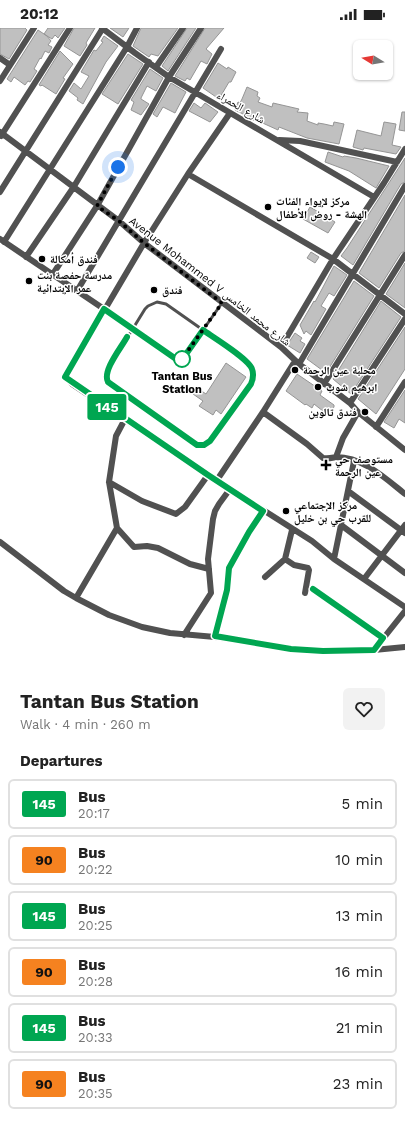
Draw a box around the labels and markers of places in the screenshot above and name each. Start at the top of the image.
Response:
place label: مركز لإيواء الفئات الهشة - روض الأطفال [276,195,367,222]
marker: مركز لإيواء الفئات الهشة - روض الأطفال [263,202,273,212]
place label: فندق أمكالة [50,252,98,267]
marker: فندق أمكالة [37,254,47,264]
place label: مدرسة حفصة بنت عمر الإبتدائية [37,269,112,295]
marker: مدرسة حفصة بنت عمر الإبتدائية [24,276,34,286]
place label: فندق [162,284,183,298]
marker: فندق [149,285,159,295]
marker: Tantan Bus Station [173,350,191,368]
place label: محلبة عين الرحمة [303,364,376,378]
marker: محلبة عين الرحمة [290,365,300,375]
place label: Tantan Bus Station [152,370,213,396]
place label: ابرهيم شوب [326,381,377,395]
marker: ابرهيم شوب [313,382,323,392]
place label: فندق تالوين [308,406,357,420]
marker: فندق تالوين [360,407,370,417]
place label: مستوصف حي عين الرحمة [335,453,393,480]
marker: مستوصف حي عين الرحمة [320,459,332,471]
place label: مركز الإجتماعي للقرب حي بن خليل [294,499,371,527]
marker: مركز الإجتماعي للقرب حي بن خليل [281,506,291,516]

